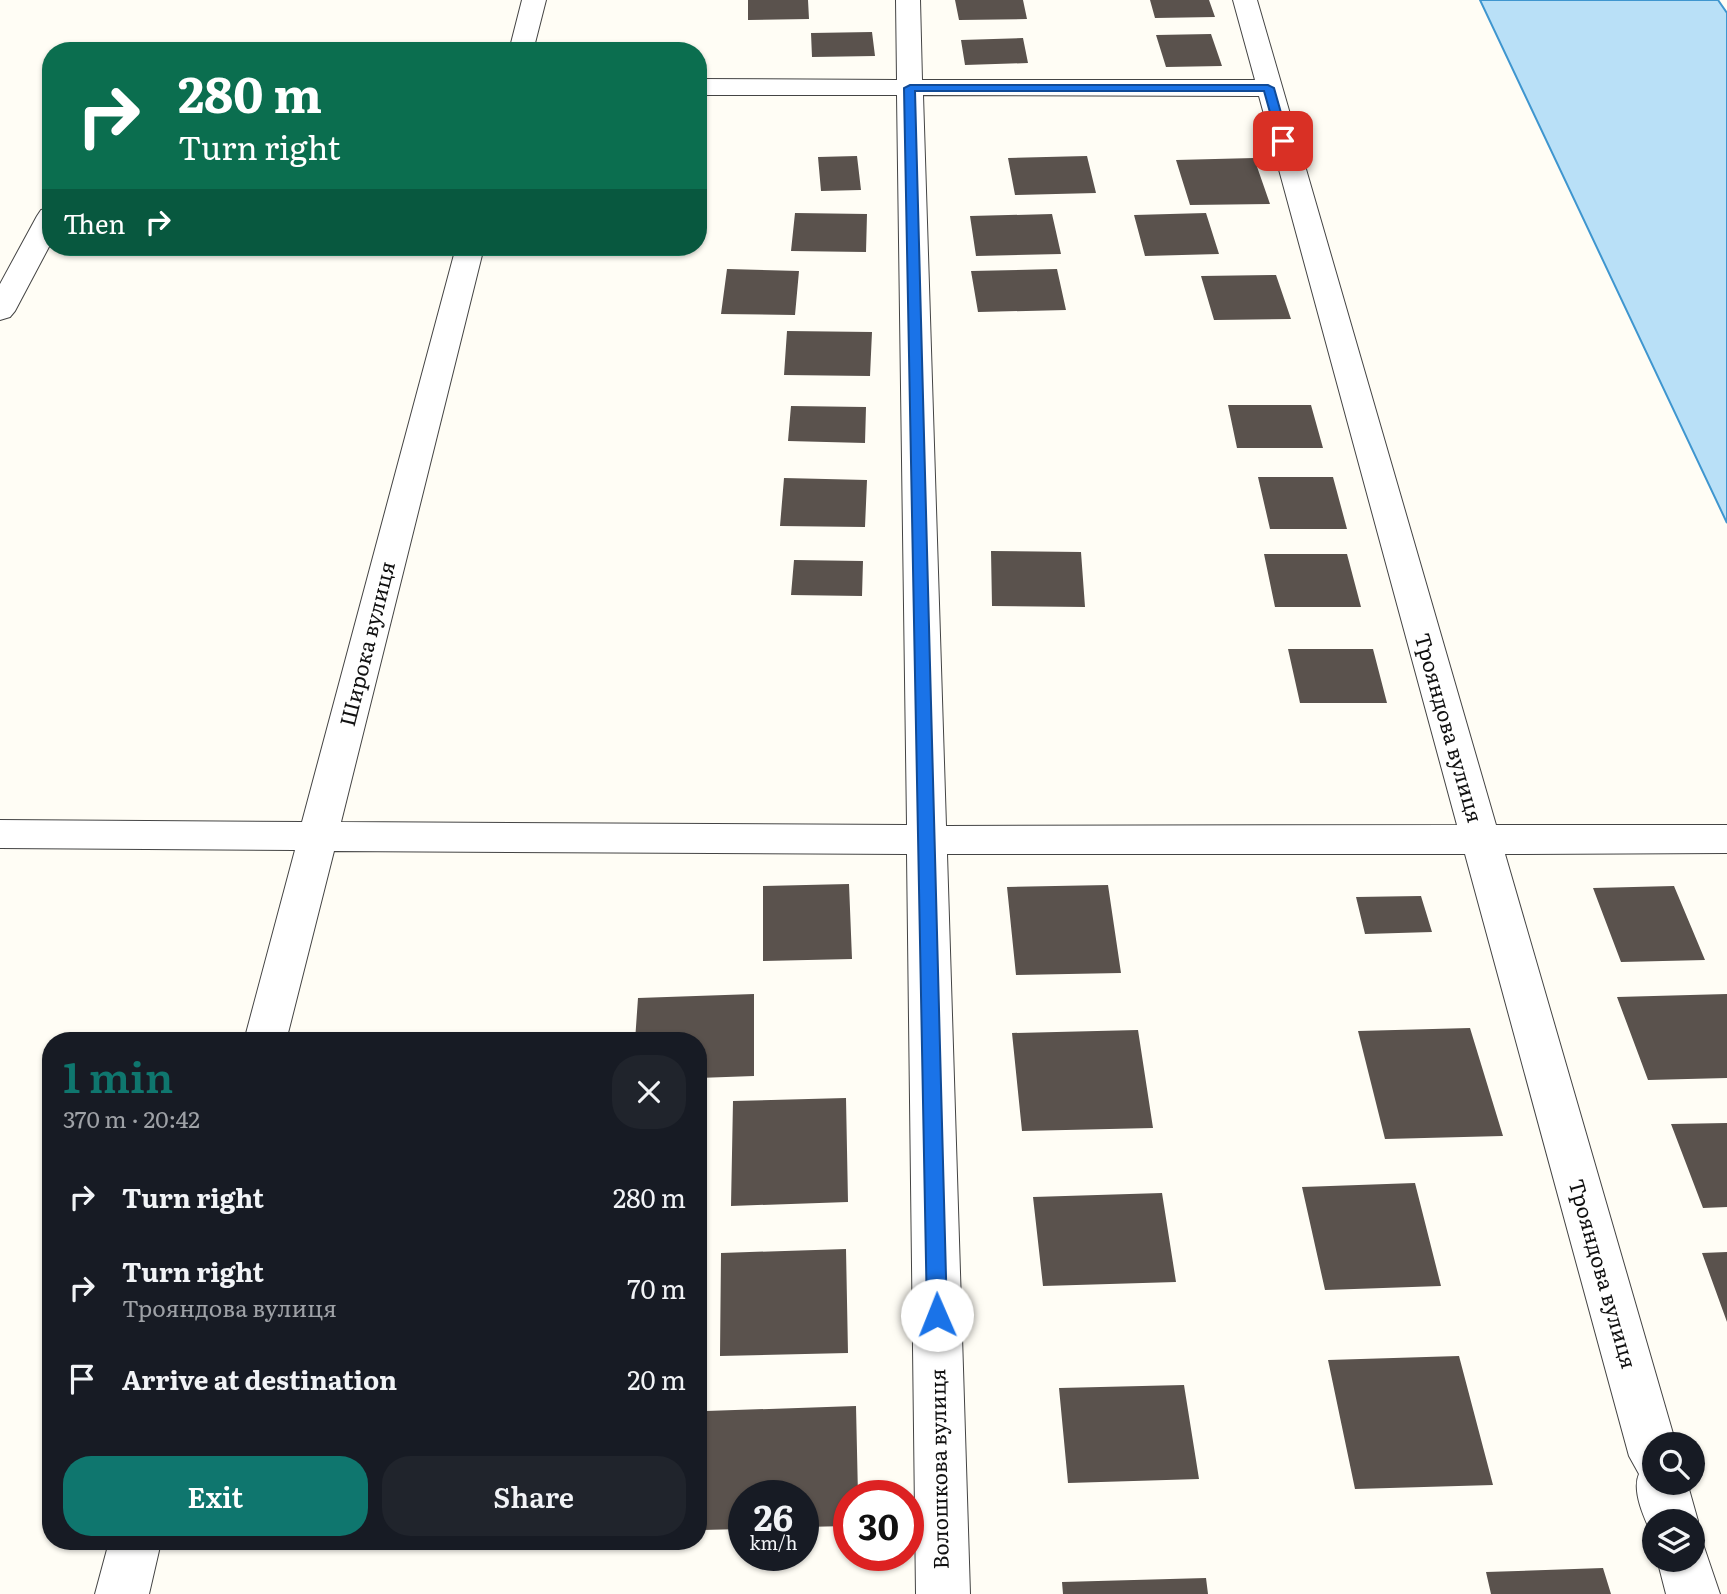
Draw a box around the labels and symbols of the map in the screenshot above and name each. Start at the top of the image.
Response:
pin [1253,111,1313,171]
street label: Широка вулиця [330,558,401,729]
street label: Трояндова вулиця [1408,629,1492,826]
street label: Трояндова вулиця [1562,1175,1646,1372]
position arrow [900,1278,974,1352]
street label: Волошкова вулиця [920,1368,955,1570]
speed limit sign: 30 [833,1480,924,1571]

